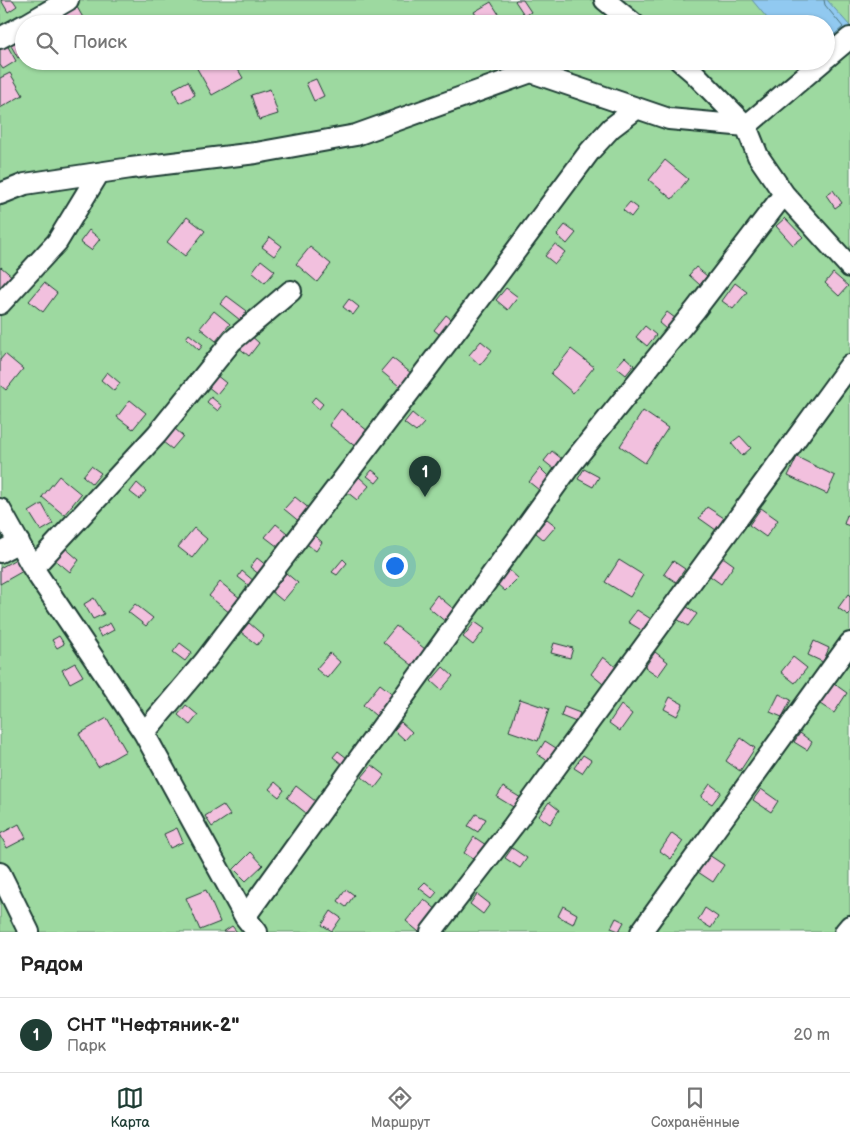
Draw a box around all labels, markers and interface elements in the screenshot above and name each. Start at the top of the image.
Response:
search box [15,15,835,70]
icon: search [33,29,61,57]
text: Поиск [73,31,127,54]
pin: 1 [409,456,441,497]
your location [382,553,408,579]
text: Рядом [20,952,83,977]
text: СНТ "Нефтяник-2" [67,1014,239,1037]
text: 1 [33,1026,39,1045]
text: 20 m [794,1026,830,1045]
text: Парк [67,1037,106,1056]
tab: Карта [110,1084,150,1131]
tab: Маршрут [371,1084,430,1131]
tab: Сохранённые [651,1084,740,1131]

